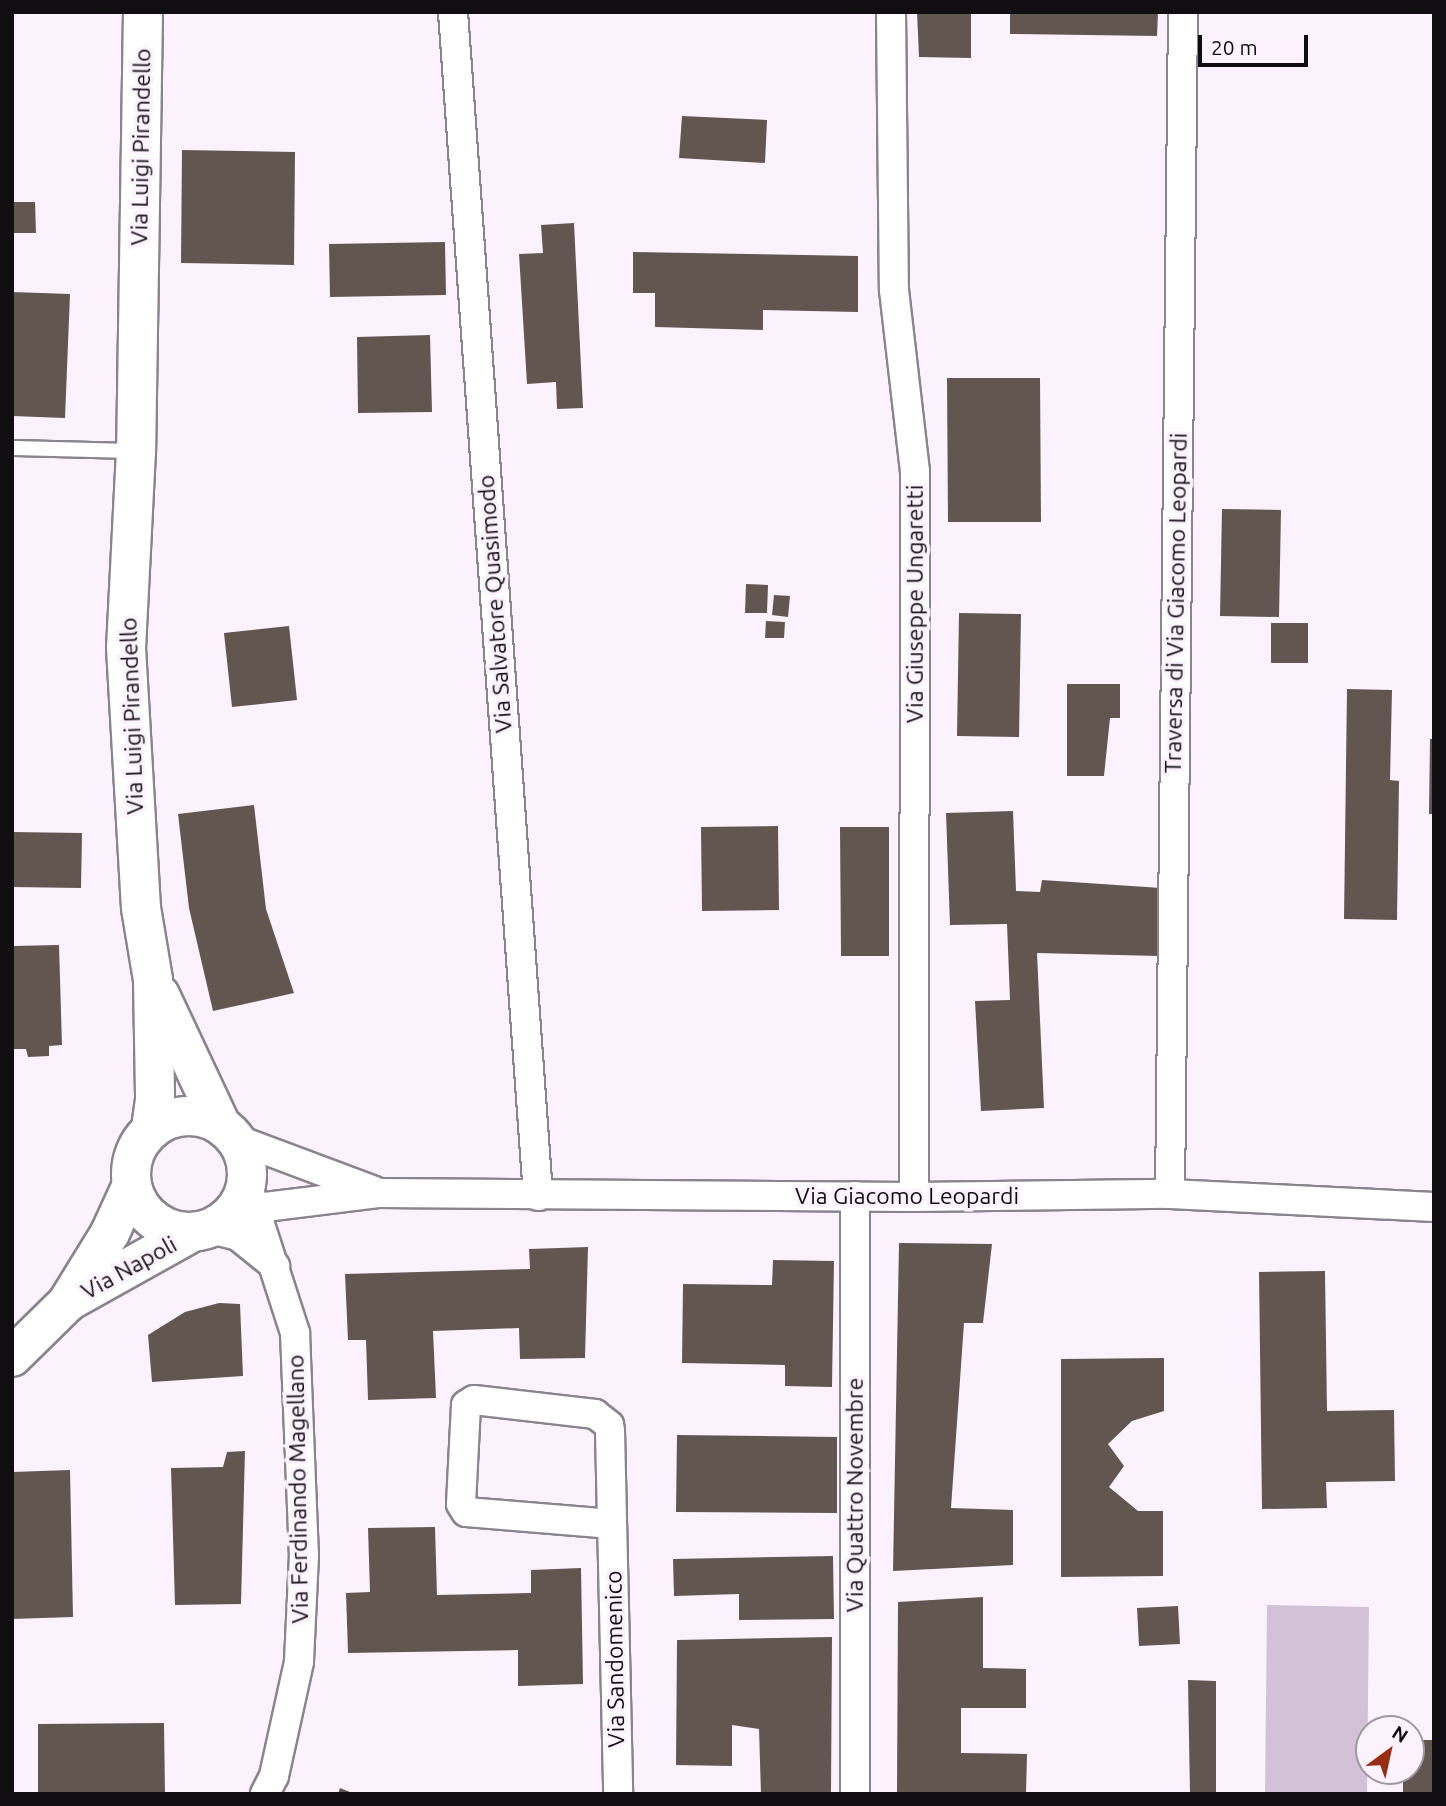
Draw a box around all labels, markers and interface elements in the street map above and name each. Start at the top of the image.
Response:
scale bar [1201,21,1311,65]
text: 20 m [1211,35,1258,59]
street label: Via Luigi Pirandello [125,48,157,246]
street label: Traversa di Via Giacomo Leopardi [1159,432,1193,774]
street label: Via Salvatore Quasimodo [472,474,518,734]
street label: Via Giuseppe Ungaretti [901,485,929,723]
street label: Via Luigi Pirandello [115,617,149,815]
street label: Via Giacomo Leopardi [795,1182,1019,1210]
street label: Via Napoli [76,1231,182,1305]
street label: Via Ferdinando Magellano [282,1354,314,1624]
street label: Via Quattro Novembre [841,1378,869,1612]
street label: Via Sandomenico [600,1570,630,1748]
north arrow [1355,1715,1425,1785]
text: N [1388,1721,1412,1747]

